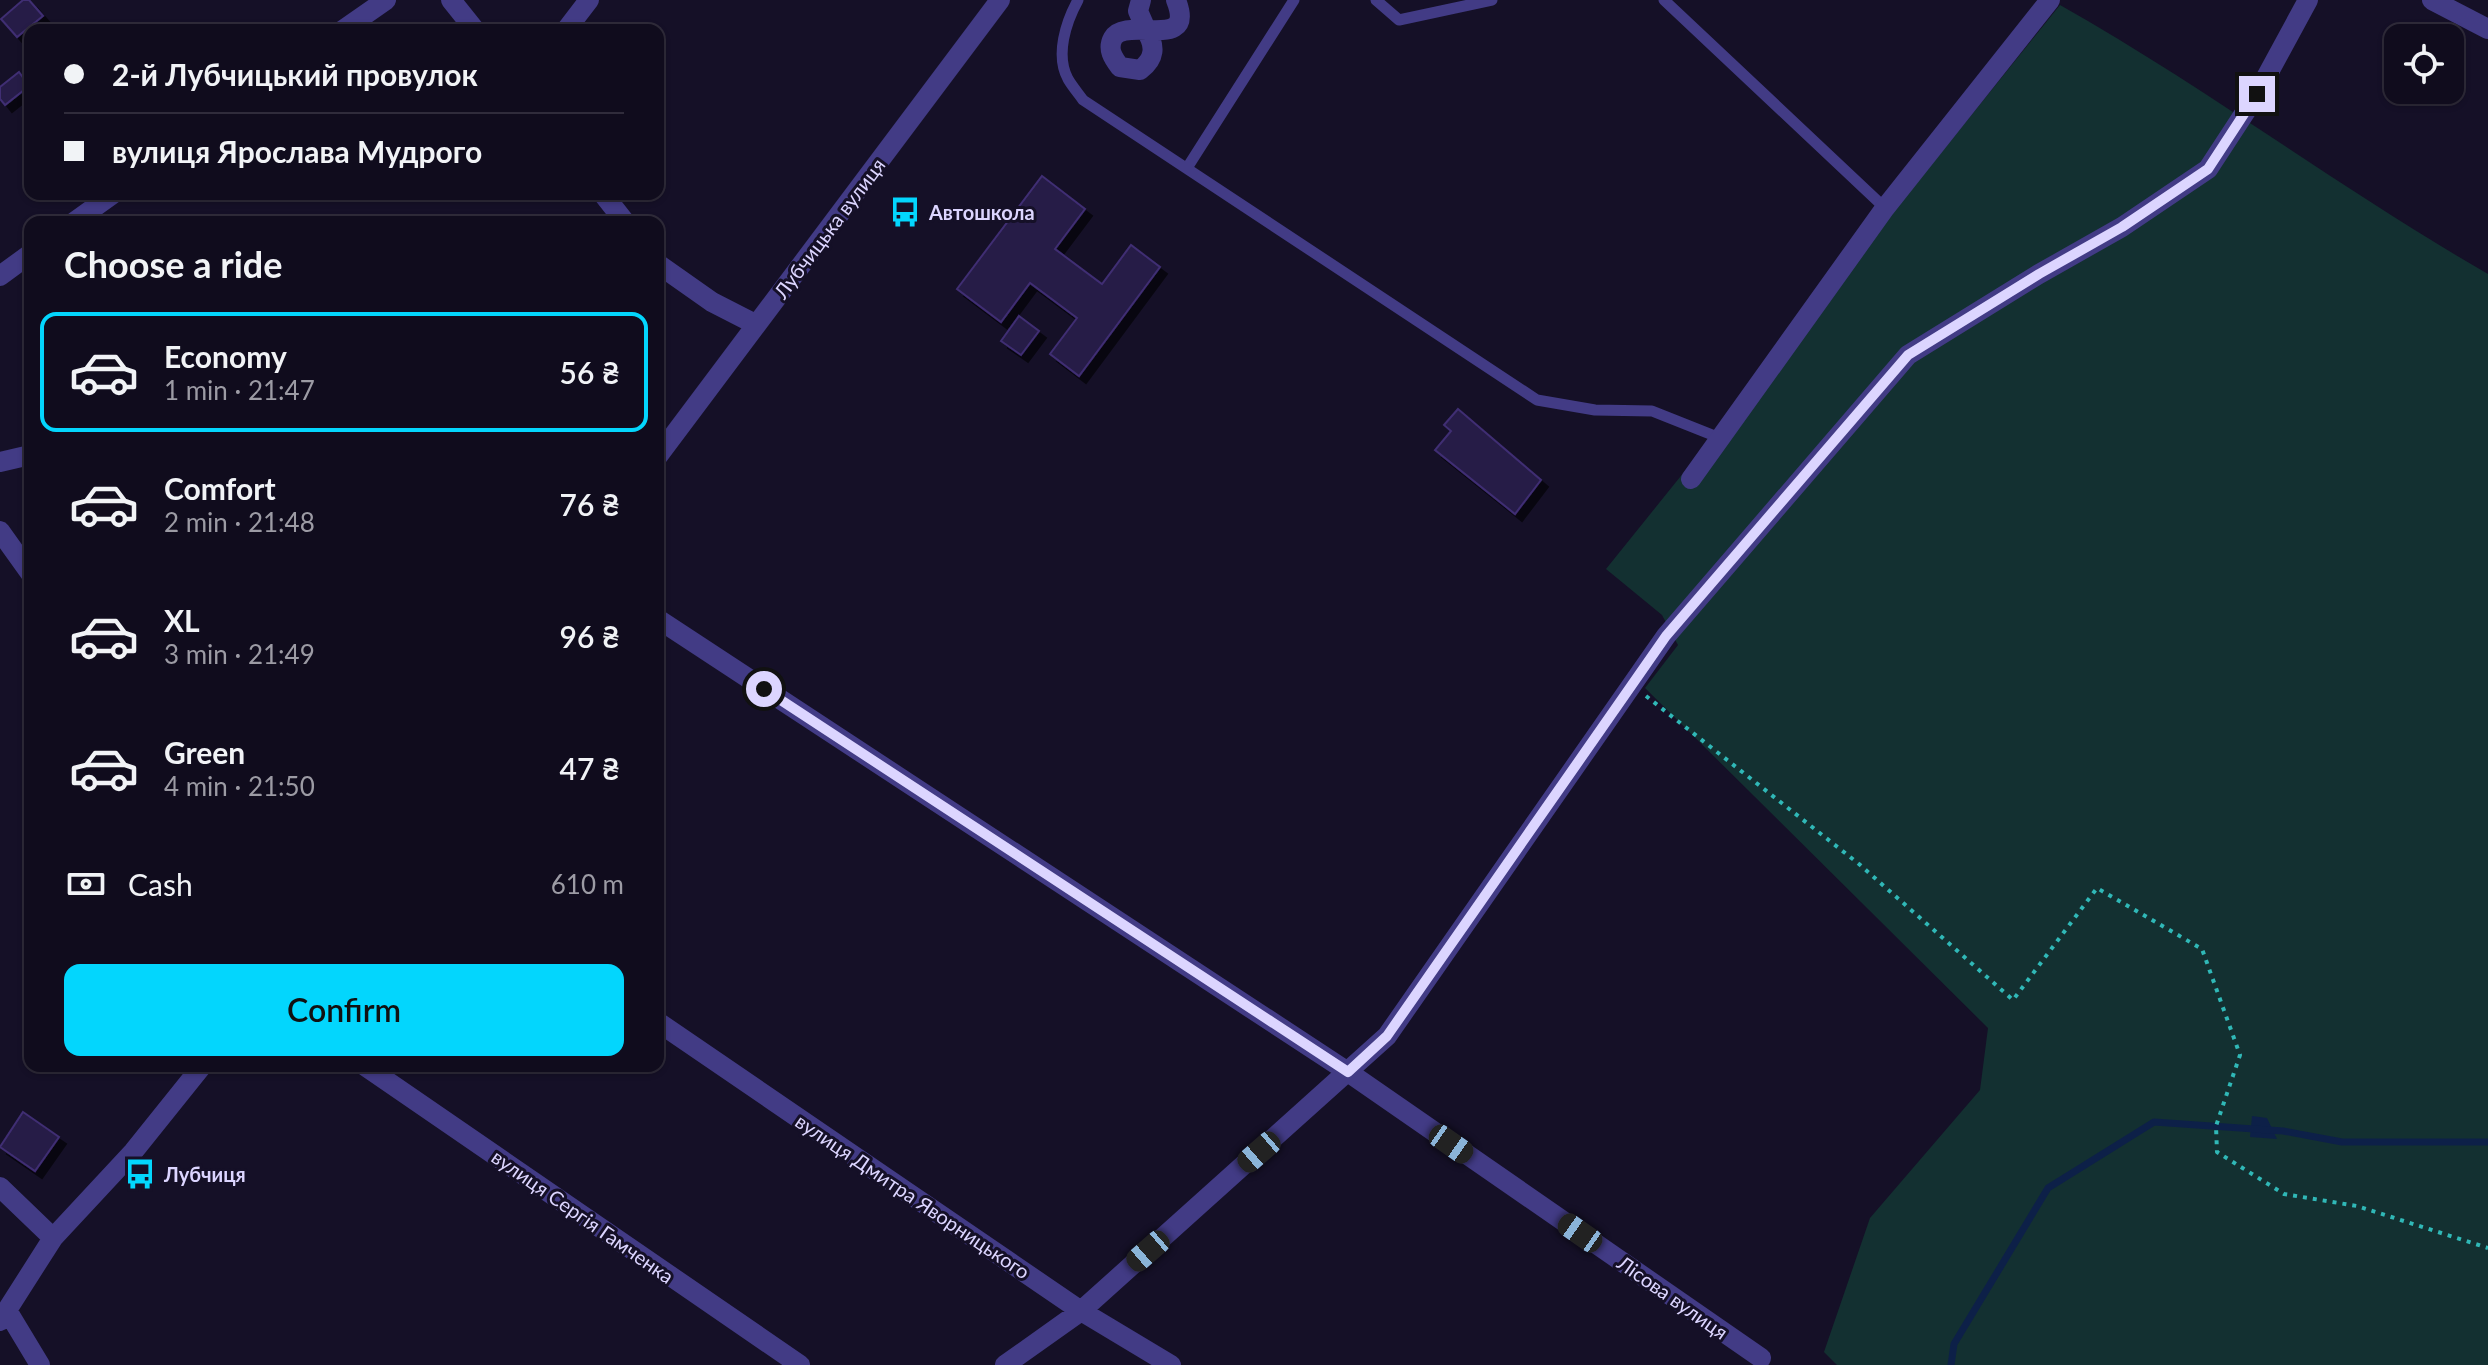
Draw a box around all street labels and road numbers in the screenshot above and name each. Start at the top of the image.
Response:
street label: Лубчицька вулиця [768,153,890,304]
street label: вулиця Дмитра Яворницького [791,1109,1035,1283]
street label: вулиця Сергія Гамченка [487,1144,679,1288]
street label: Лісова вулиця [1612,1250,1733,1344]

